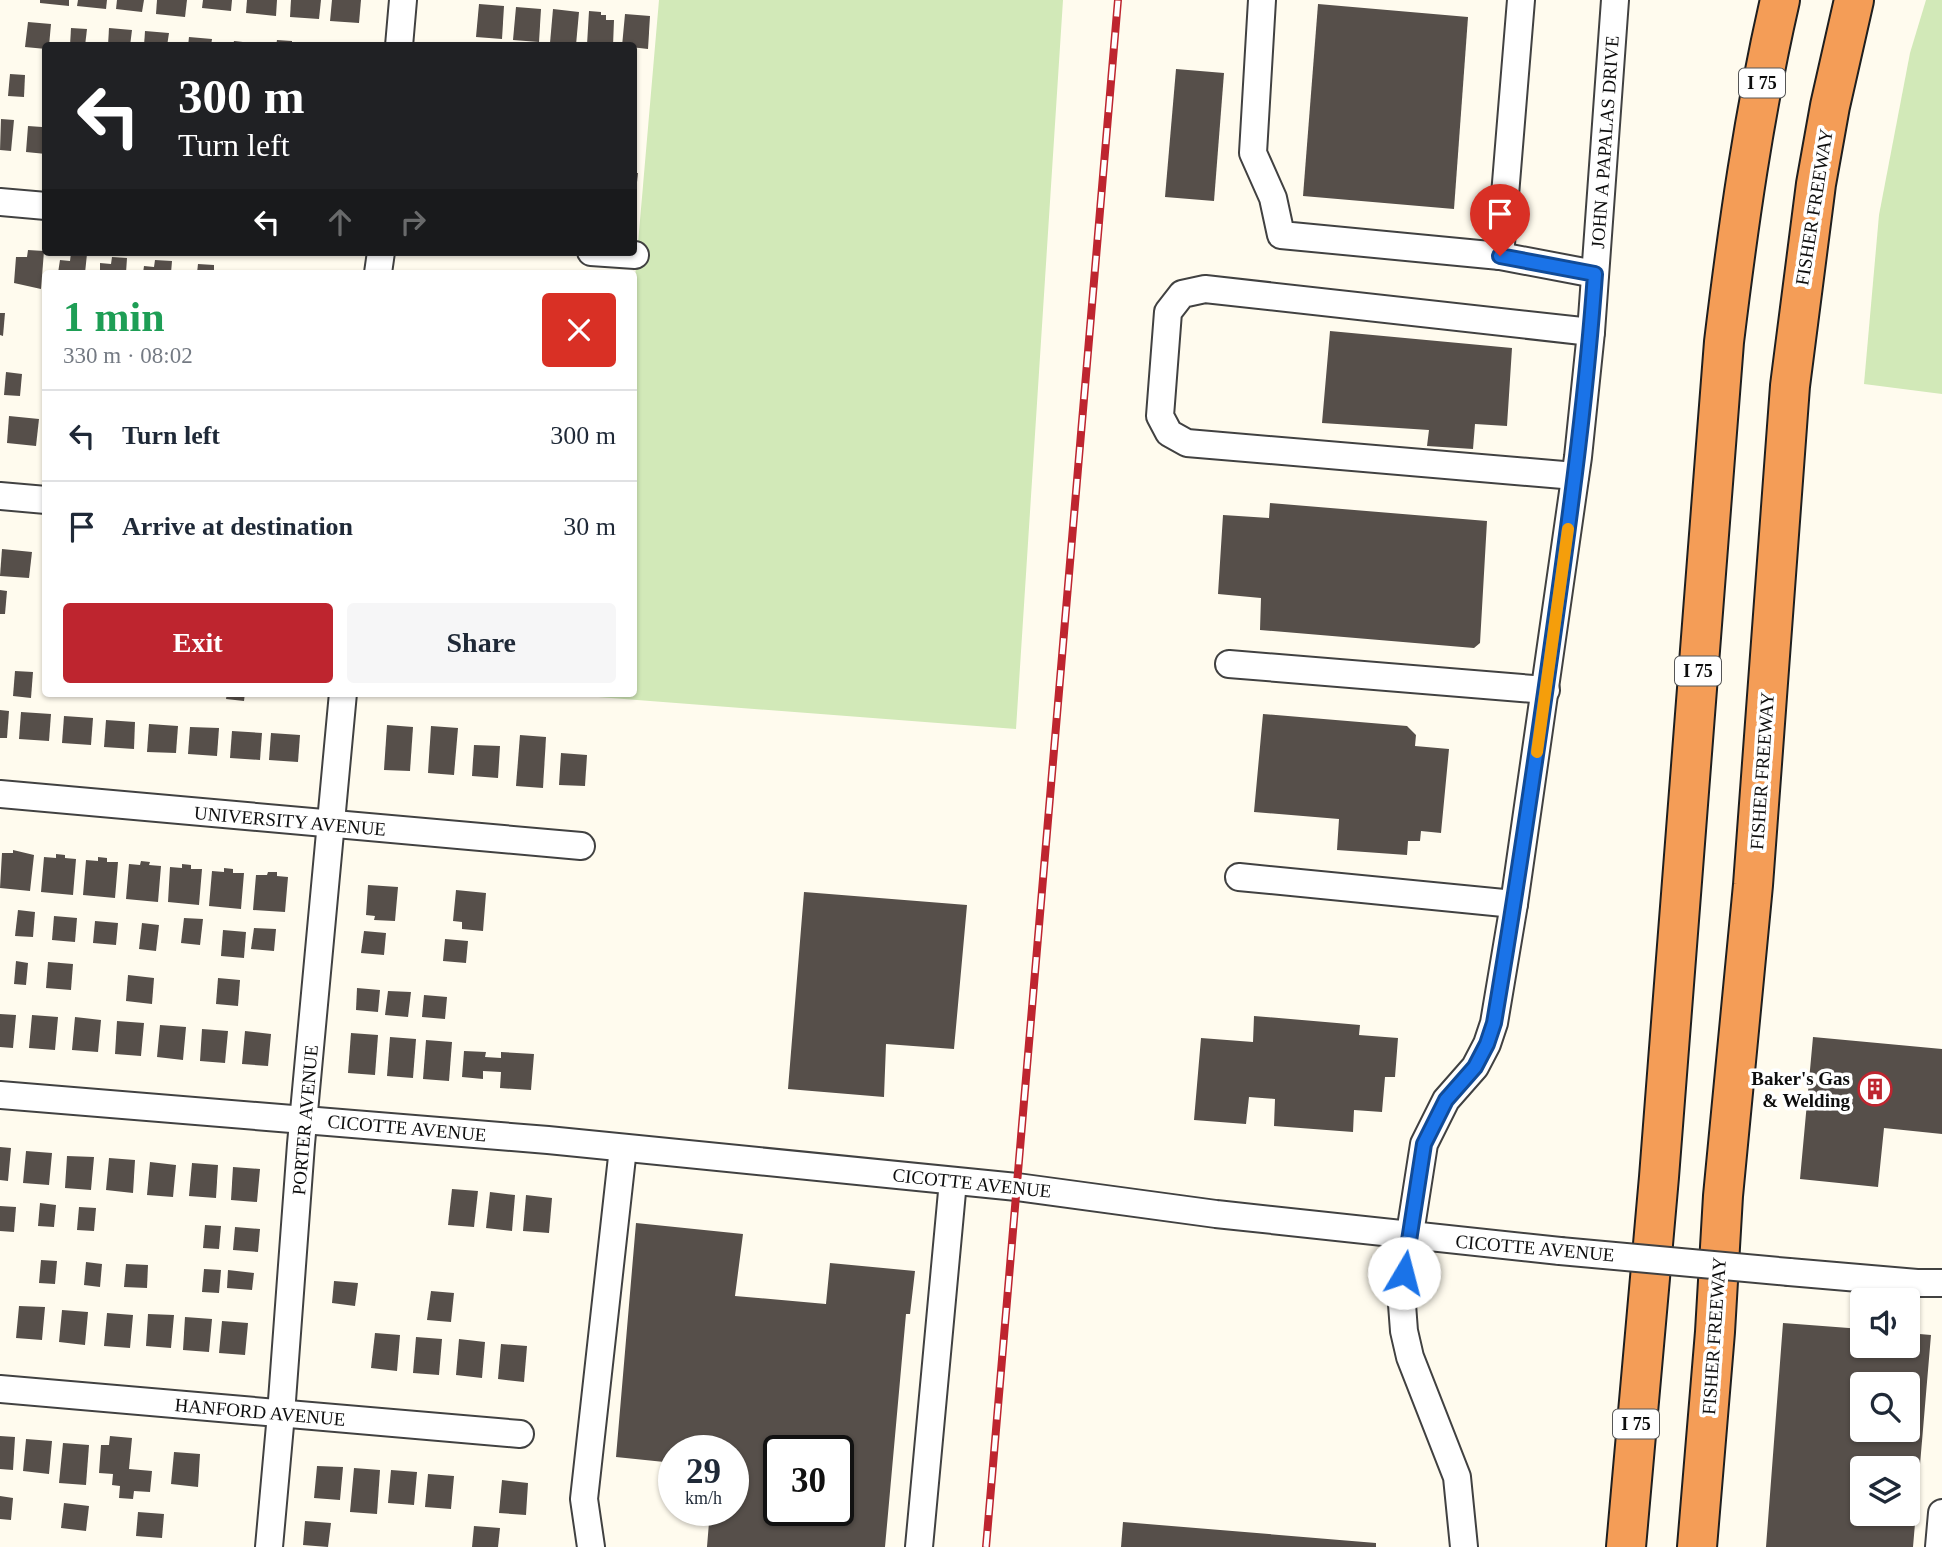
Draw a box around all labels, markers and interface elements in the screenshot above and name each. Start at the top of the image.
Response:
street label: JOHN A PAPALAS DRIVE [1587,35,1623,249]
road number: I 75 [1739,68,1785,98]
text: 300 m [178,69,305,124]
icon: left [63,70,154,161]
text: Turn left [178,127,290,163]
street label: FISHER FREEWAY [1791,127,1837,287]
pin [1470,184,1530,256]
icon: arrive [1481,195,1519,233]
icon: left [248,203,286,241]
icon: ahead [321,203,359,241]
icon: right [394,203,432,241]
button: close [542,293,616,367]
text: 1 min [63,294,165,340]
text: 330 m · 08:02 [63,343,193,368]
icon: left [63,417,101,455]
text: Turn left [122,421,220,450]
text: 300 m [550,421,616,450]
icon: arrive [63,508,101,546]
text: Arrive at destination [122,512,353,541]
text: 30 m [563,512,616,541]
button: Exit [63,603,333,683]
button: Share [347,603,616,683]
road number: I 75 [1675,656,1721,686]
street label: FISHER FREEWAY [1746,691,1778,851]
street label: UNIVERSITY AVENUE [193,802,387,840]
street label: PORTER AVENUE [288,1044,322,1196]
place label: Baker's Gas & Welding [1751,1068,1850,1111]
building icon: Baker's Gas & Welding [1856,1070,1894,1108]
street label: CICOTTE AVENUE [327,1111,487,1145]
street label: CICOTTE AVENUE [892,1164,1052,1202]
street label: CICOTTE AVENUE [1455,1231,1615,1265]
position arrow [1367,1236,1441,1310]
street label: FISHER FREEWAY [1698,1256,1730,1416]
map controls [1850,1288,1920,1526]
button: sound [1850,1288,1920,1358]
button: search [1850,1372,1920,1442]
street label: HANFORD AVENUE [174,1394,346,1430]
road number: I 75 [1613,1409,1659,1438]
speed limit sign: 30 [763,1435,854,1526]
text: 29 [686,1452,721,1491]
button: layers [1850,1456,1920,1526]
text: km/h [685,1488,722,1508]

